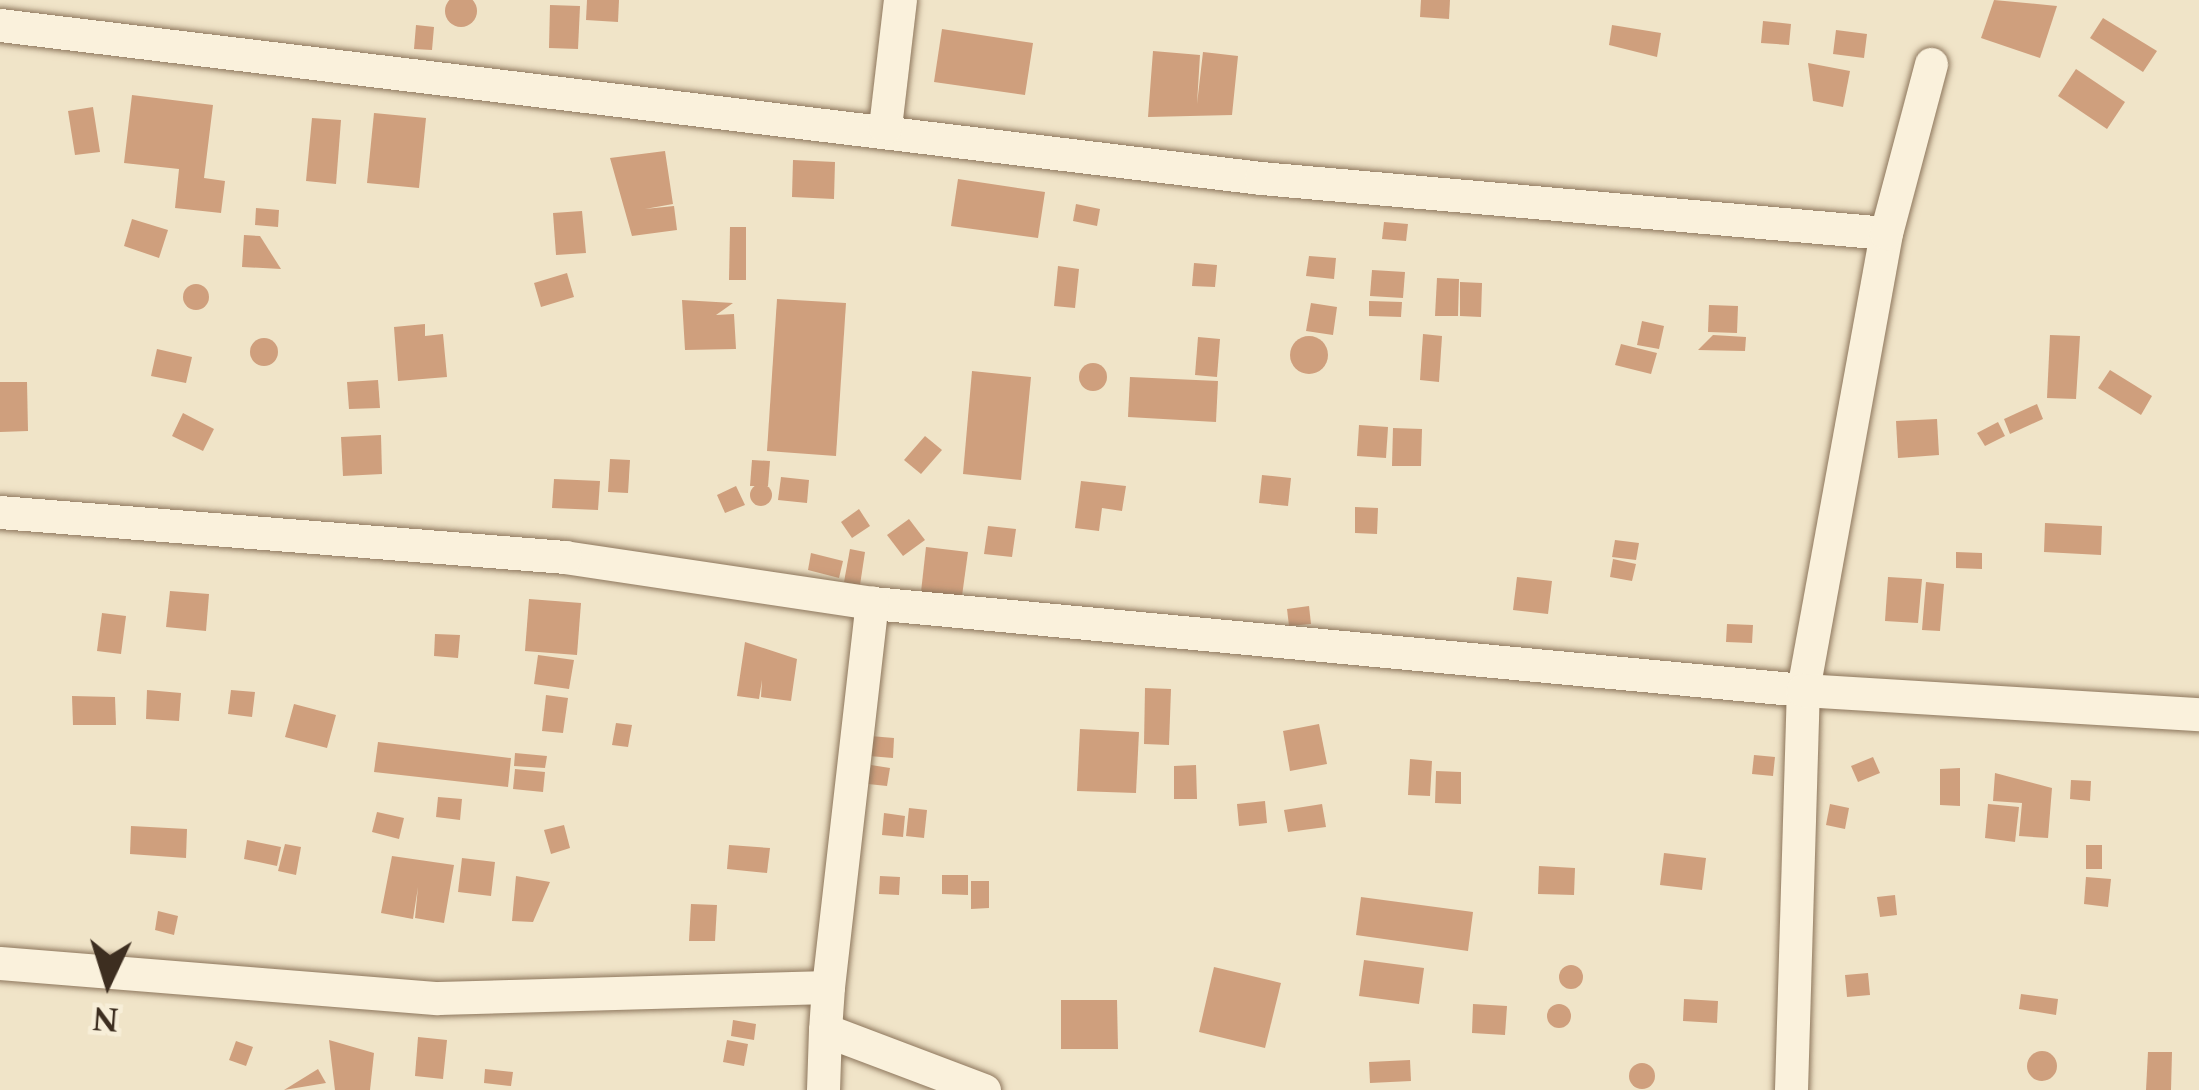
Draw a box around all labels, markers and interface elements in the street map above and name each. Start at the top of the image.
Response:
north arrow [48,922,168,1042]
text: N [90,992,121,1044]

